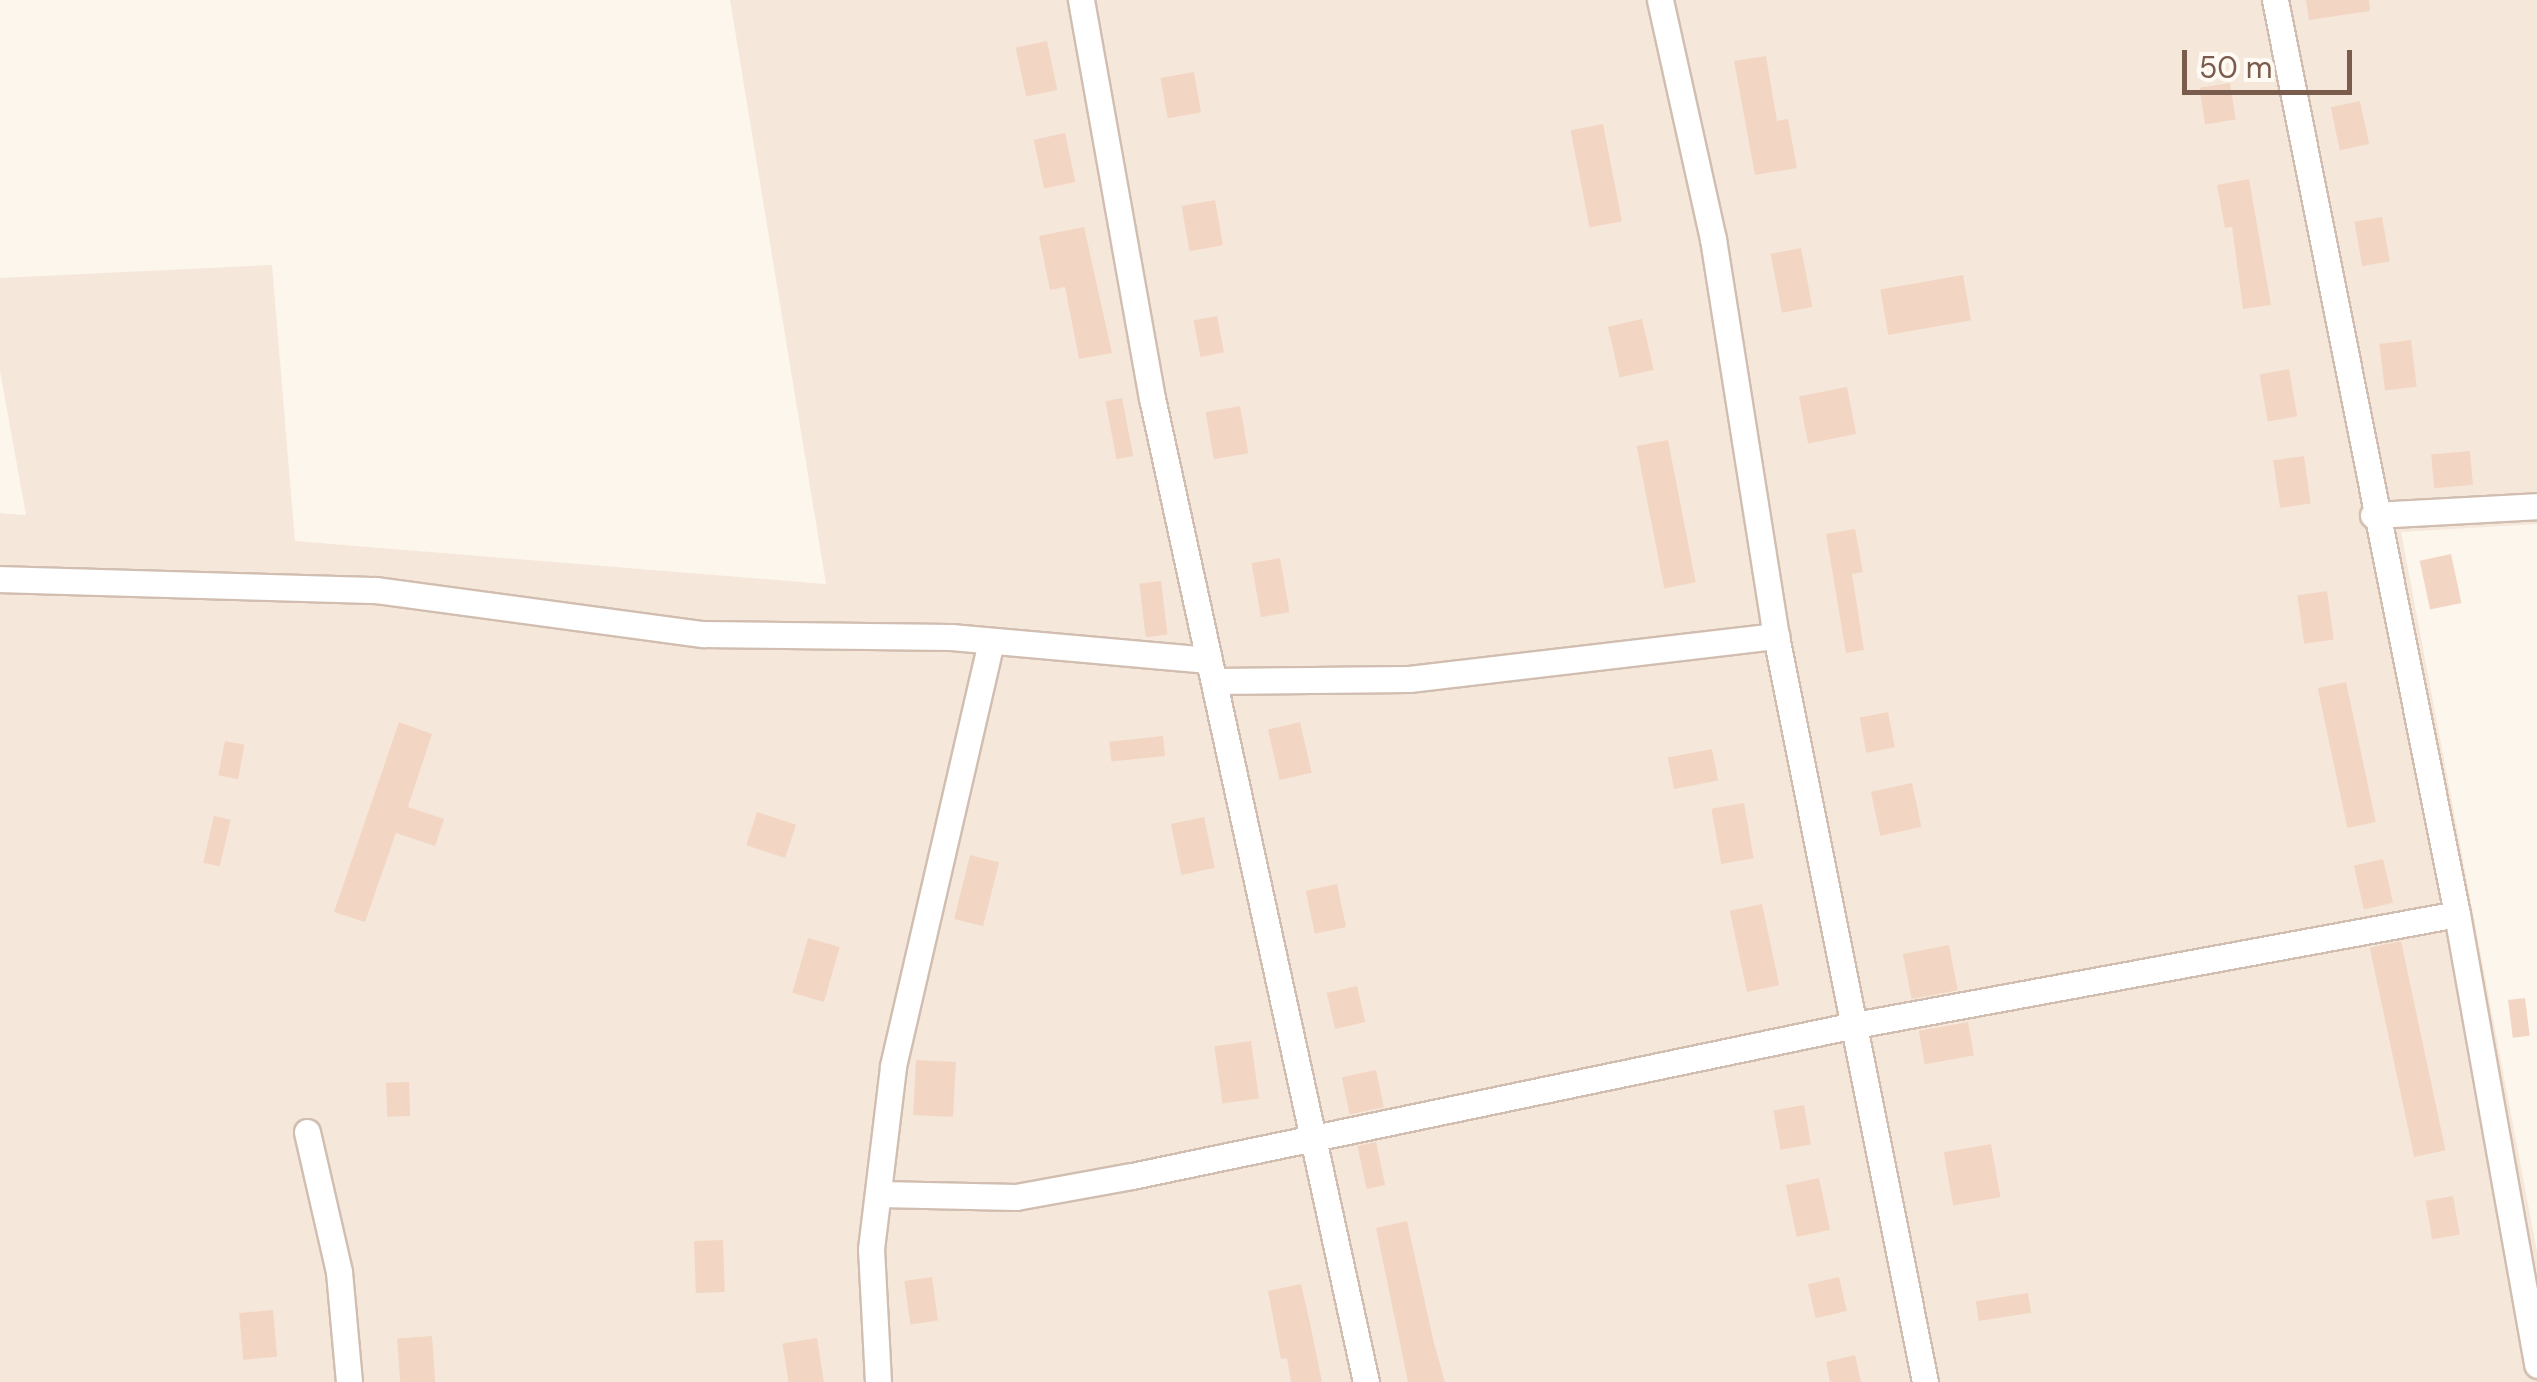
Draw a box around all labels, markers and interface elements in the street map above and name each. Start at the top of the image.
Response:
scale bar [2187,30,2357,92]
text: 50 m [2199,48,2273,87]

